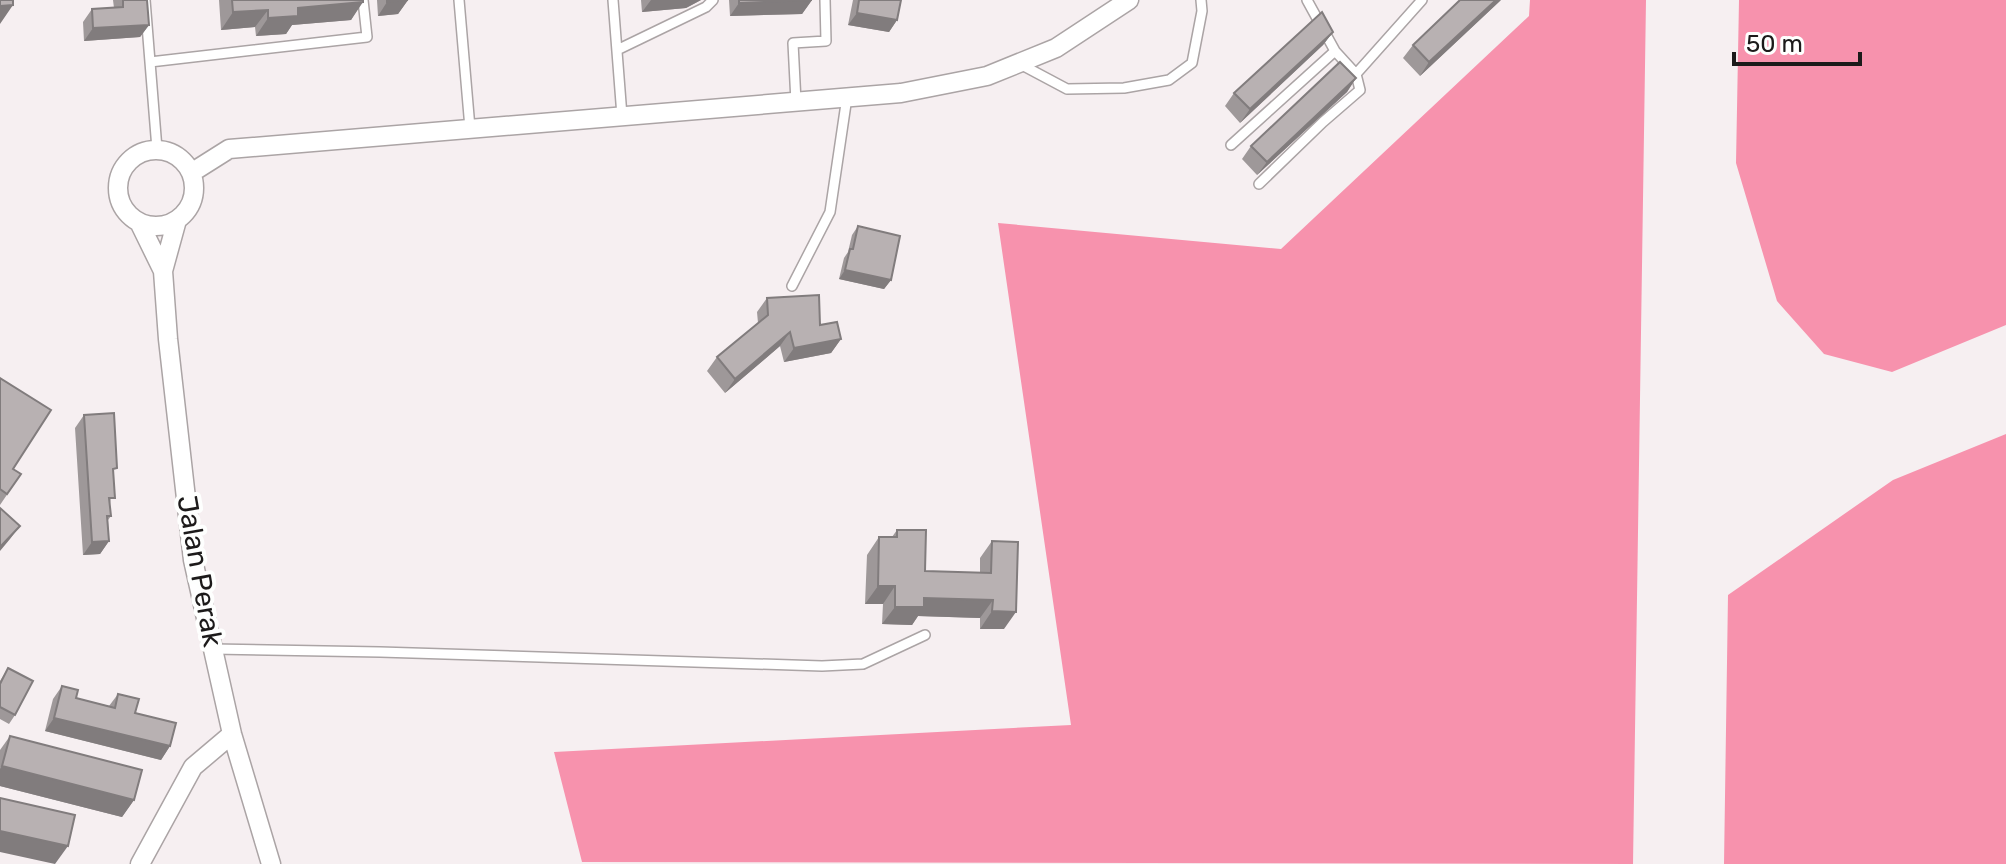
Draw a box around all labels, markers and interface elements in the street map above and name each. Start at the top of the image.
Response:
scale bar [1734,16,1860,66]
text: 50 m [1746,30,1803,58]
street label: Jalan Perak [170,493,230,650]

